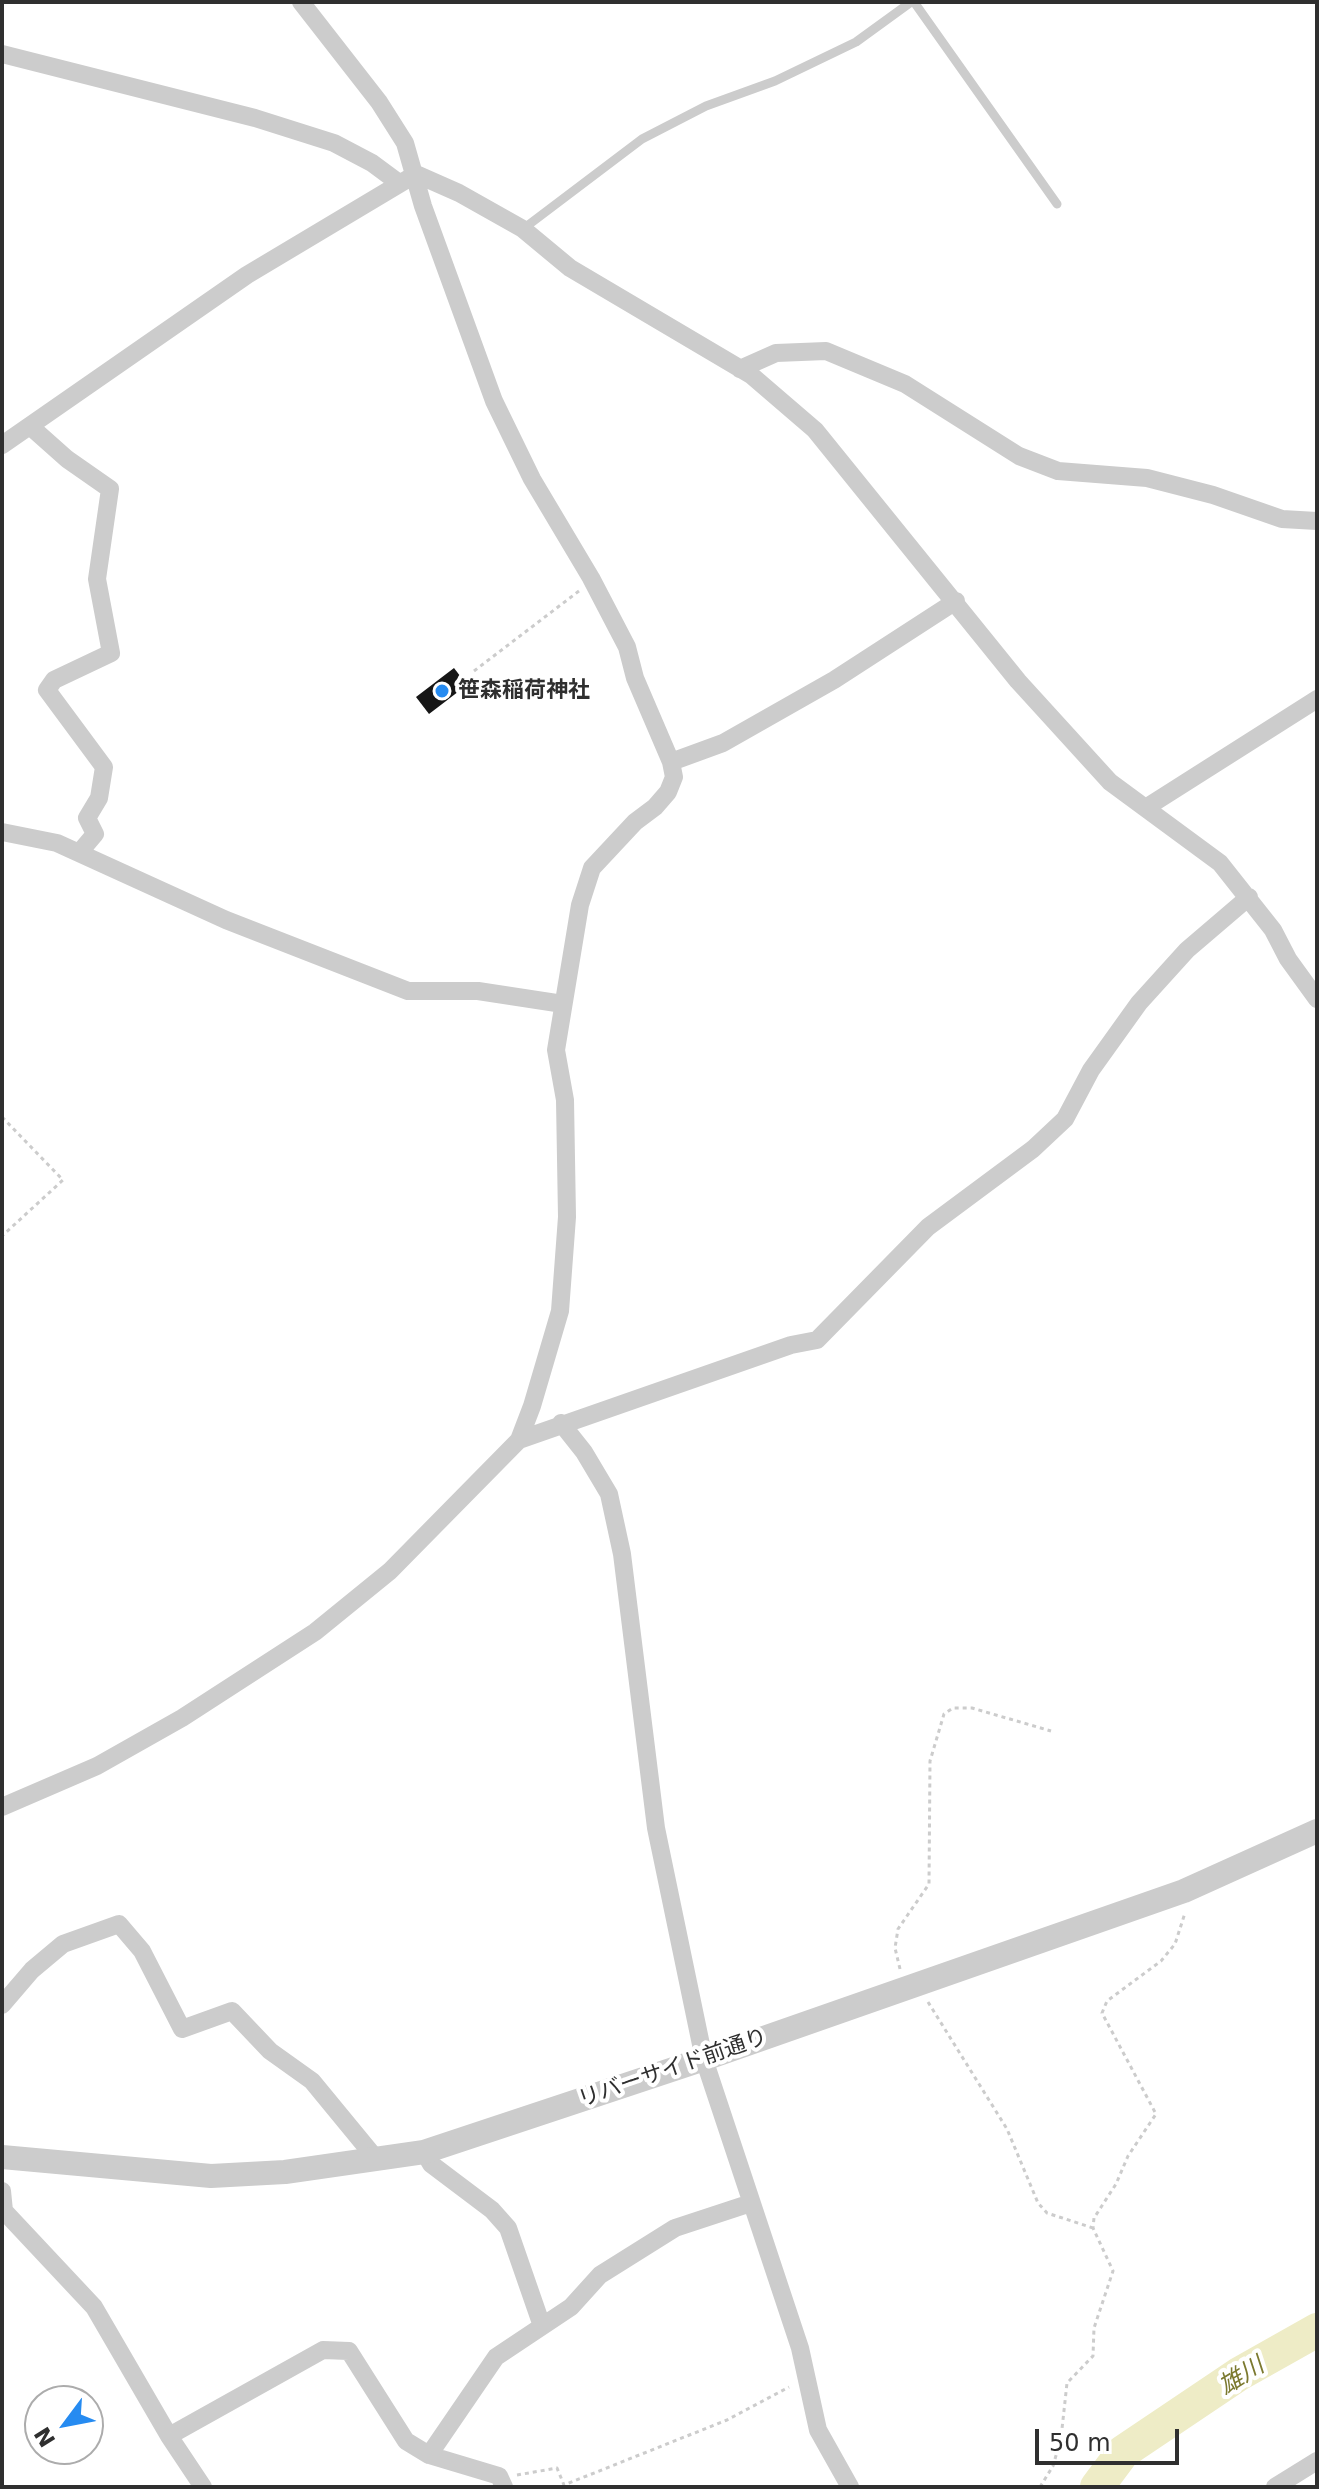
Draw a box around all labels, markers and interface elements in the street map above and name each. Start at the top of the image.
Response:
place label: 笹森稲荷神社 [458,678,590,704]
marker: 笹森稲荷神社 [433,682,451,700]
street label: リバーサイド前通り [575,2024,771,2114]
water label: 雄川 [1214,2352,1270,2402]
north arrow [24,2385,104,2465]
scale bar [1039,2413,1183,2463]
text: N [29,2422,60,2451]
text: 50 m [1049,2429,1111,2457]

